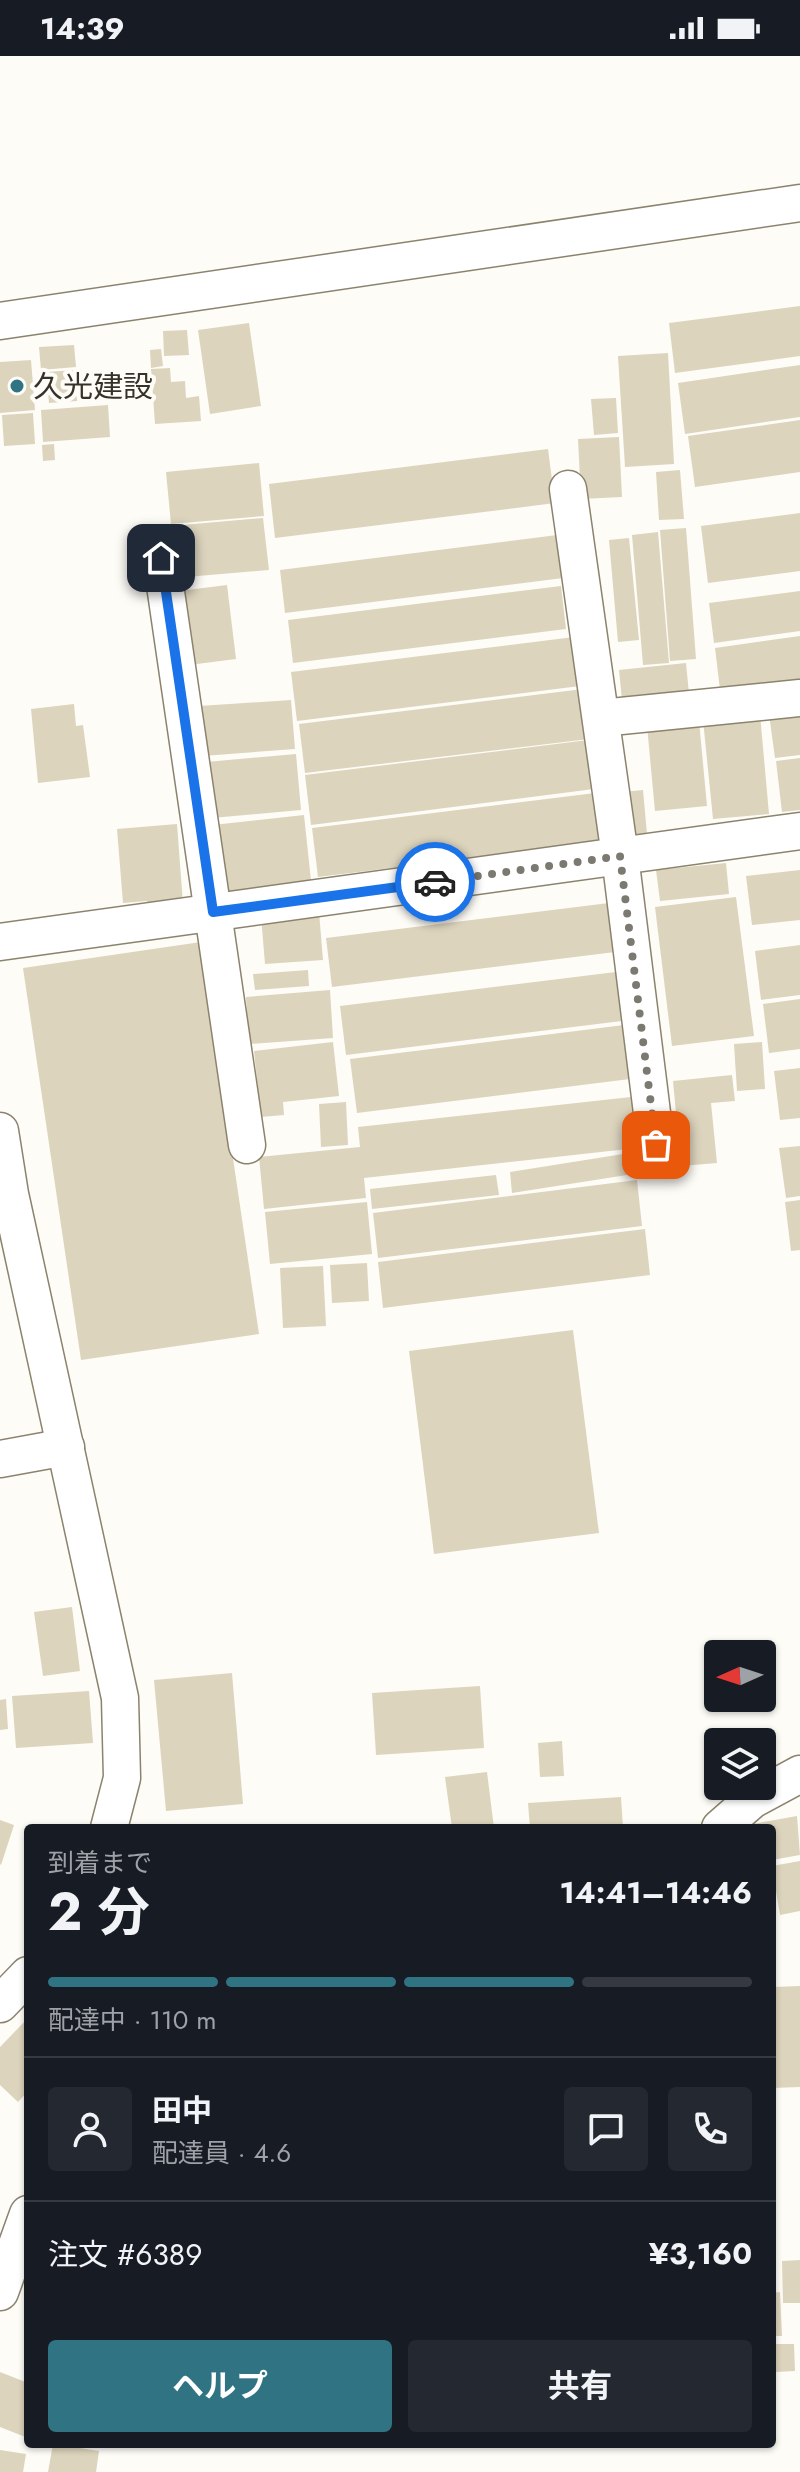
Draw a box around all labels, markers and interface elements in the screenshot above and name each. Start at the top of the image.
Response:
text: 14:39 [40,7,125,50]
place label: 久光建設 [33,365,153,408]
marker: 久光建設 [8,377,26,395]
pin [127,524,195,592]
icon: home [139,536,183,580]
courier [395,842,475,922]
icon: car [413,860,457,904]
pin [622,1111,690,1179]
icon: bag [634,1123,678,1167]
north arrow [704,1640,776,1712]
map controls [704,1640,776,1800]
button: layers [704,1728,776,1800]
text: 到着まで [48,1844,152,1882]
text: 14:41–14:46 [560,1871,752,1914]
text: 2 分 [48,1874,150,1950]
text: 配達中 · 110 m [48,2001,216,2039]
button: person [48,2087,132,2171]
button: chat [564,2087,648,2171]
button: phone [668,2087,752,2171]
text: 田中 [152,2089,212,2132]
text: 配達員 · 4.6 [152,2134,291,2172]
text: ¥3,160 [649,2232,752,2275]
text: 注文 #6389 [48,2233,202,2276]
button: ヘルプ [48,2340,392,2432]
button: 共有 [408,2340,752,2432]

